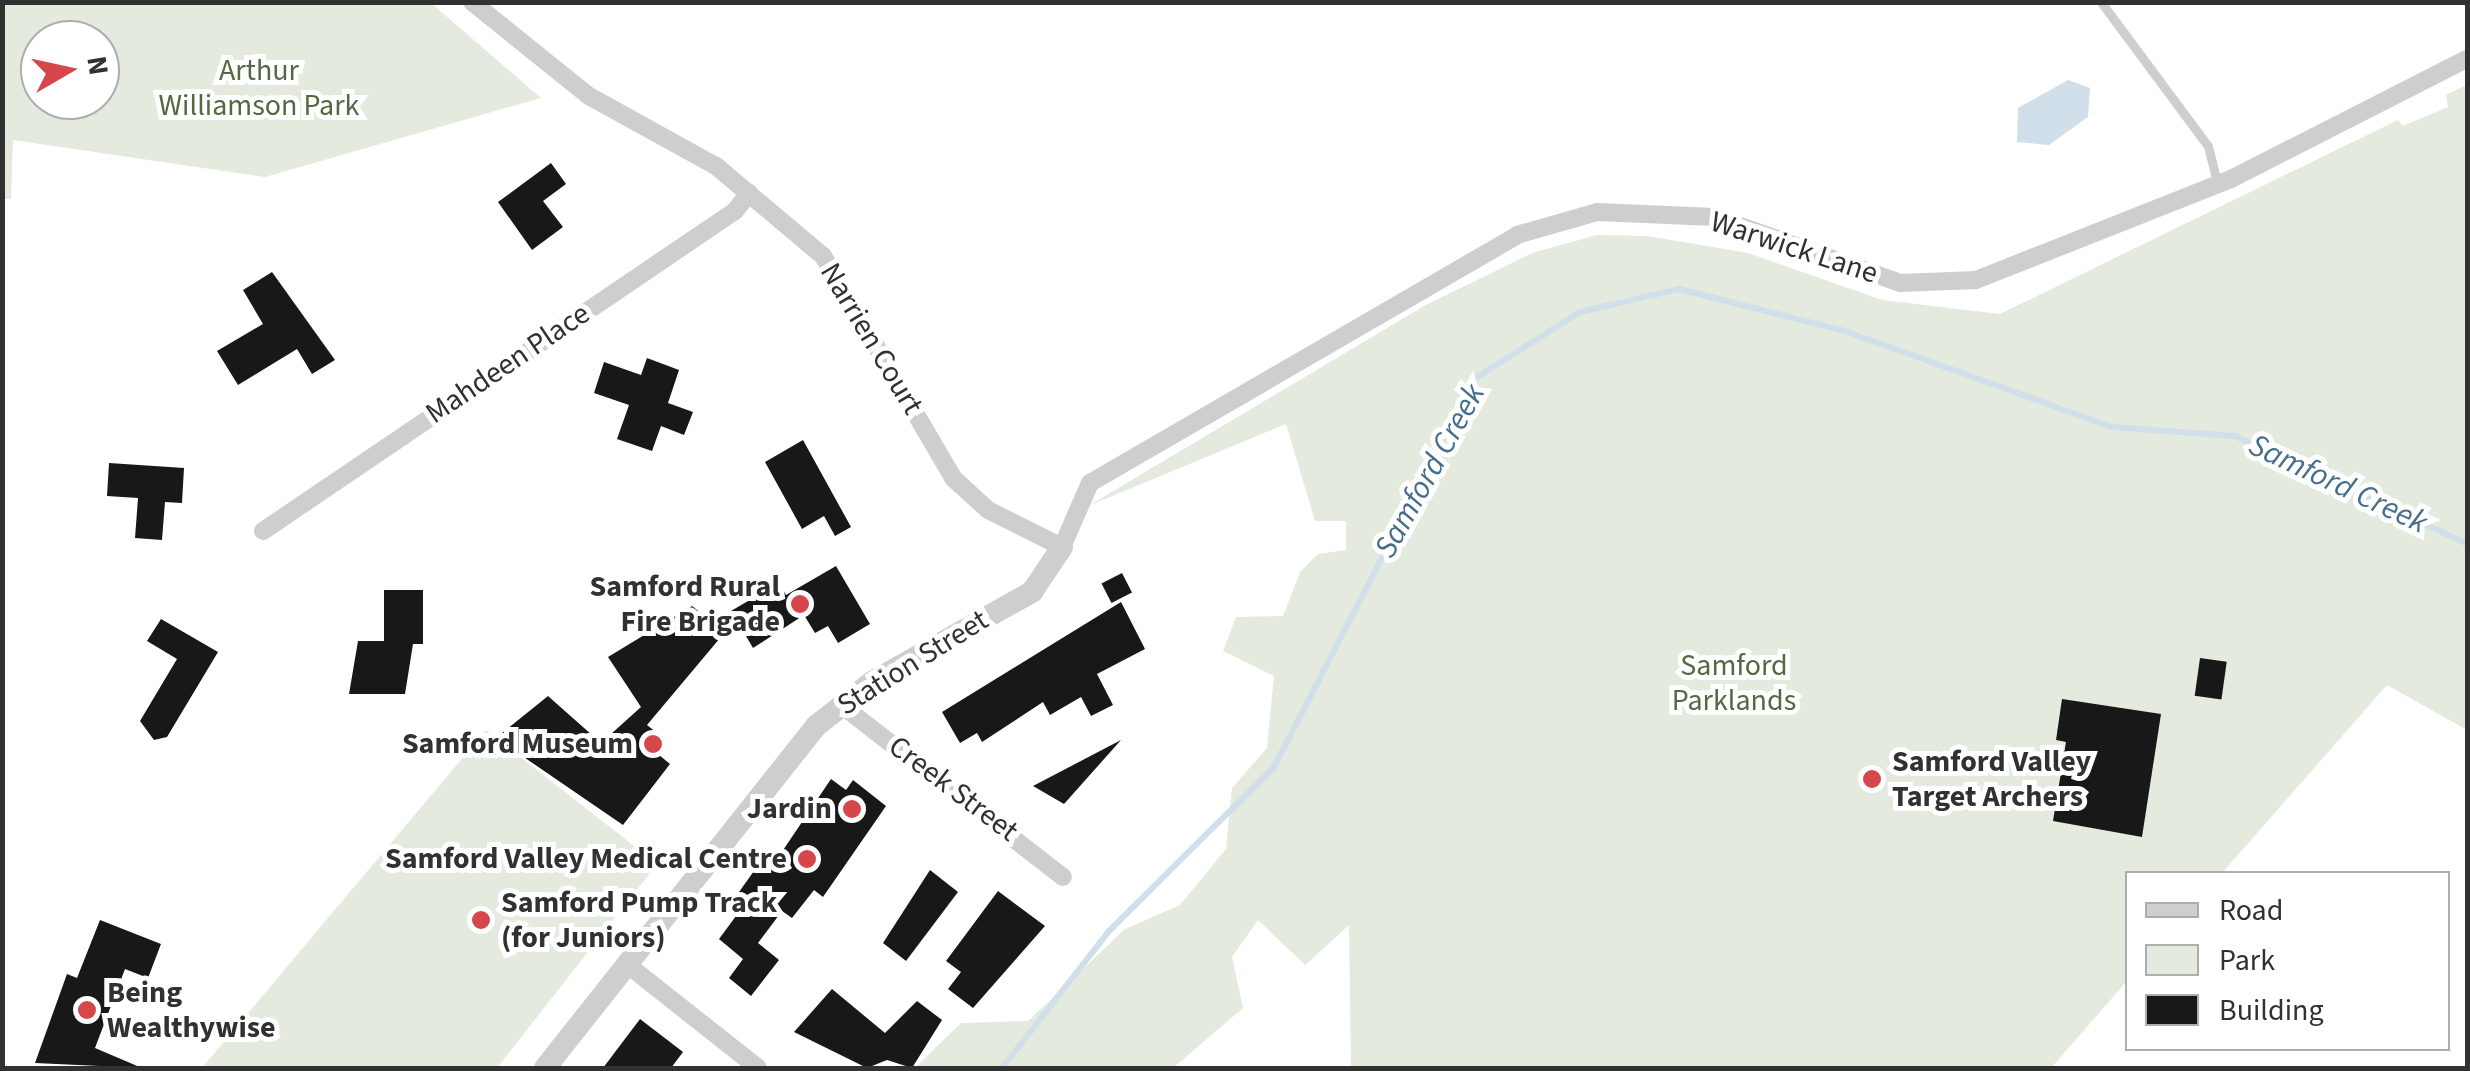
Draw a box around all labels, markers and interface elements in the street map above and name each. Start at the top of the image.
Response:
north arrow [20,20,120,120]
text: N [76,53,119,78]
park label: Arthur Williamson Park [159,53,359,124]
street label: Warwick Lane [1706,204,1882,292]
street label: Narrien Court [812,257,930,421]
street label: Mahdeen Place [419,296,597,432]
water label: Samford Creek [1367,378,1493,564]
water label: Samford Creek [2243,426,2433,542]
place label: Samford Rural Fire Brigade [589,569,780,640]
marker: Samford Rural Fire Brigade [789,593,811,615]
street label: Station Street [831,602,995,724]
park label: Samford Parklands [1672,648,1796,718]
place label: Samford Museum [402,726,633,762]
street label: Creek Street [881,729,1025,849]
marker: Samford Museum [642,733,664,755]
place label: Samford Valley Target Archers [1892,744,2091,814]
marker: Samford Valley Target Archers [1861,768,1883,790]
place label: Jardin [747,791,832,827]
marker: Jardin [841,798,863,820]
place label: Samford Valley Medical Centre [385,841,787,877]
marker: Samford Valley Medical Centre [796,848,818,870]
legend [2125,871,2450,1051]
place label: Samford Pump Track (for Juniors) [501,885,777,956]
text: Road [2219,889,2283,932]
marker: Samford Pump Track (for Juniors) [470,909,492,931]
text: Park [2219,939,2275,982]
place label: Being Wealthywise [107,975,276,1046]
text: Building [2219,989,2324,1032]
marker: Being Wealthywise [76,999,98,1021]

